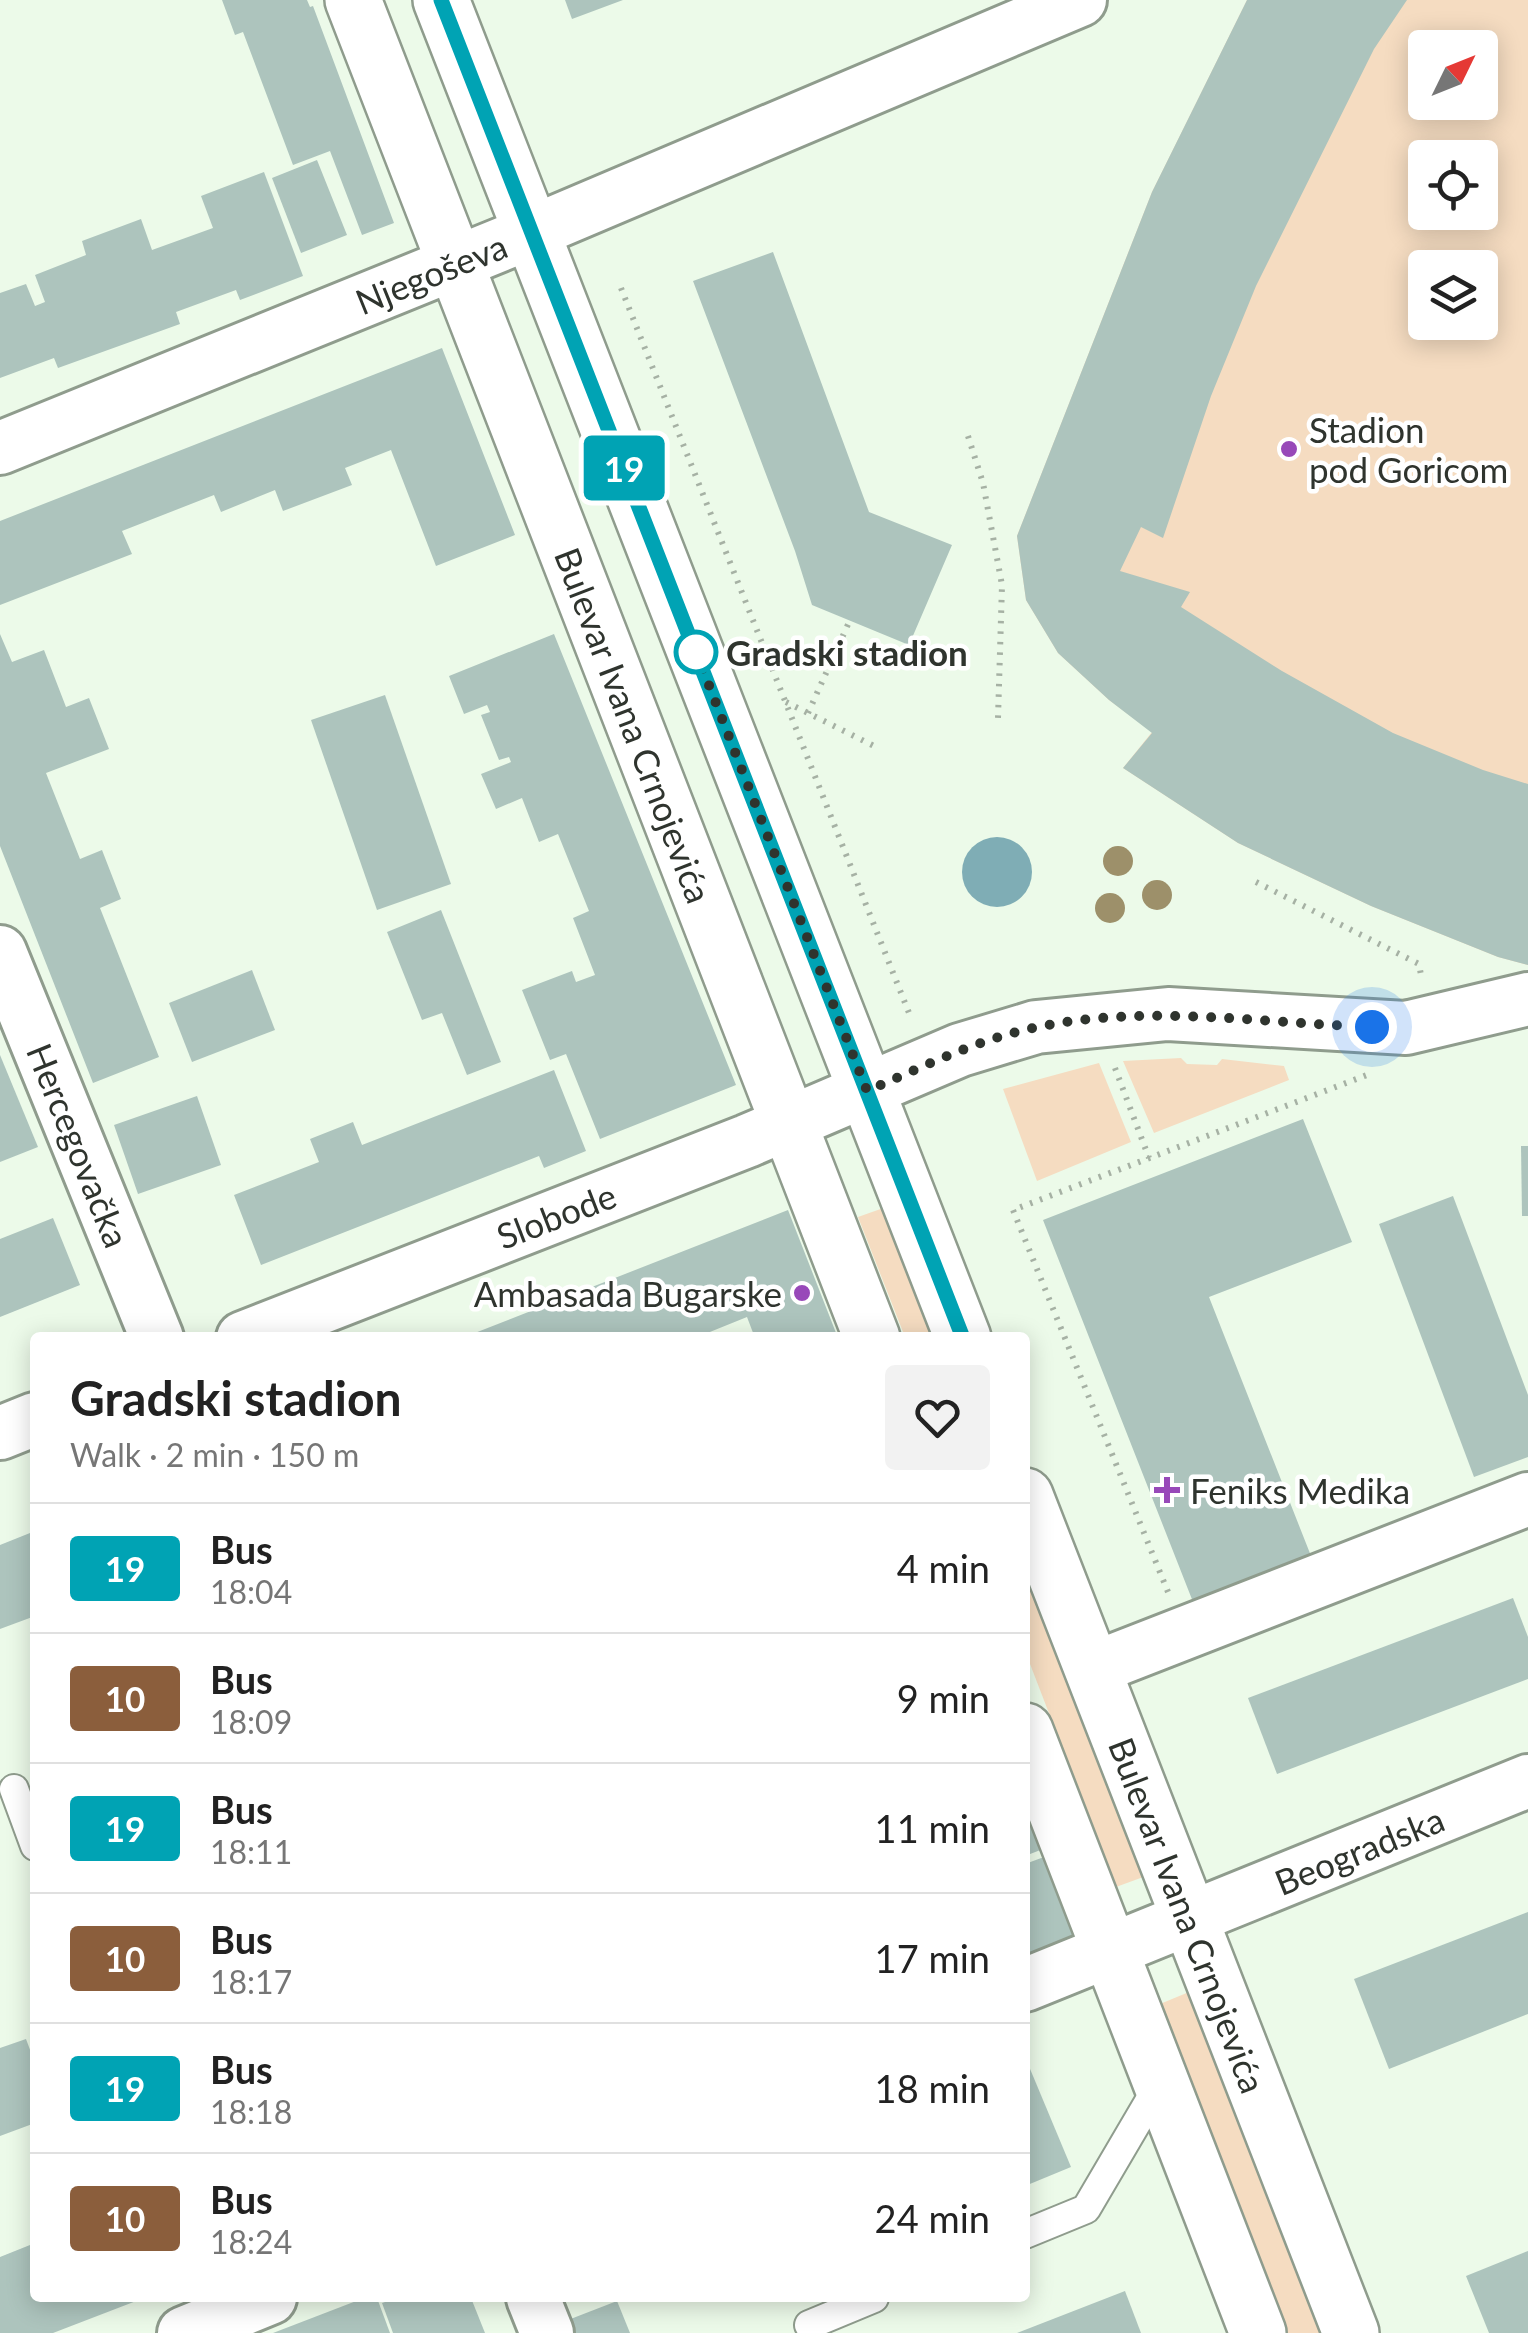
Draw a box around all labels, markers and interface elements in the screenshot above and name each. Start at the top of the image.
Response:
north arrow [1408,30,1498,120]
map controls [1408,30,1498,340]
button: locate [1408,140,1498,230]
street label: Njegoševa [349,224,513,322]
button: layers [1408,250,1498,340]
place label: Stadion pod Goricom [1309,408,1508,490]
line badge: 19 [579,436,669,500]
marker: Stadion pod Goricom [1278,438,1300,460]
text: 19 [604,447,644,489]
street label: Bulevar Ivana Crnojevića [547,542,721,908]
marker: Gradski stadion [675,631,717,673]
place label: Gradski stadion [726,631,968,673]
your location [1347,1002,1397,1052]
street label: Hercegovačka [19,1037,139,1253]
street label: Slobode [490,1173,622,1257]
place label: Ambasada Bugarske [474,1272,782,1314]
marker: Ambasada Bugarske [791,1282,813,1304]
button: heart [885,1365,990,1470]
text: Gradski stadion [70,1369,402,1426]
text: Walk · 2 min · 150 m [70,1435,359,1474]
place label: Feniks Medika [1190,1469,1410,1511]
marker: Feniks Medika [1154,1477,1180,1503]
text: Bus [210,1526,273,1572]
text: 4 min [897,1545,990,1591]
text: 19 [105,1547,145,1589]
text: 18:04 [210,1572,292,1611]
text: Bus [210,1656,273,1702]
text: 9 min [897,1675,990,1721]
text: 10 [105,1677,145,1719]
text: 18:09 [210,1702,292,1741]
street label: Bulevar Ivana Crnojevića [1101,1732,1275,2098]
text: Bus [210,1786,273,1832]
street label: Beogradska [1268,1797,1450,1903]
text: 11 min [875,1805,990,1851]
text: 19 [105,1807,145,1849]
text: 18:11 [210,1832,292,1871]
text: Bus [210,1916,273,1962]
text: 17 min [875,1935,990,1981]
text: 10 [105,1937,145,1979]
text: 18:17 [210,1962,292,2001]
text: Bus [210,2046,273,2092]
text: 18 min [875,2065,990,2111]
text: 19 [105,2067,145,2109]
text: 18:18 [210,2092,292,2131]
text: Bus [210,2176,273,2222]
text: 24 min [875,2195,990,2241]
text: 10 [105,2197,145,2239]
text: 18:24 [210,2222,292,2261]

